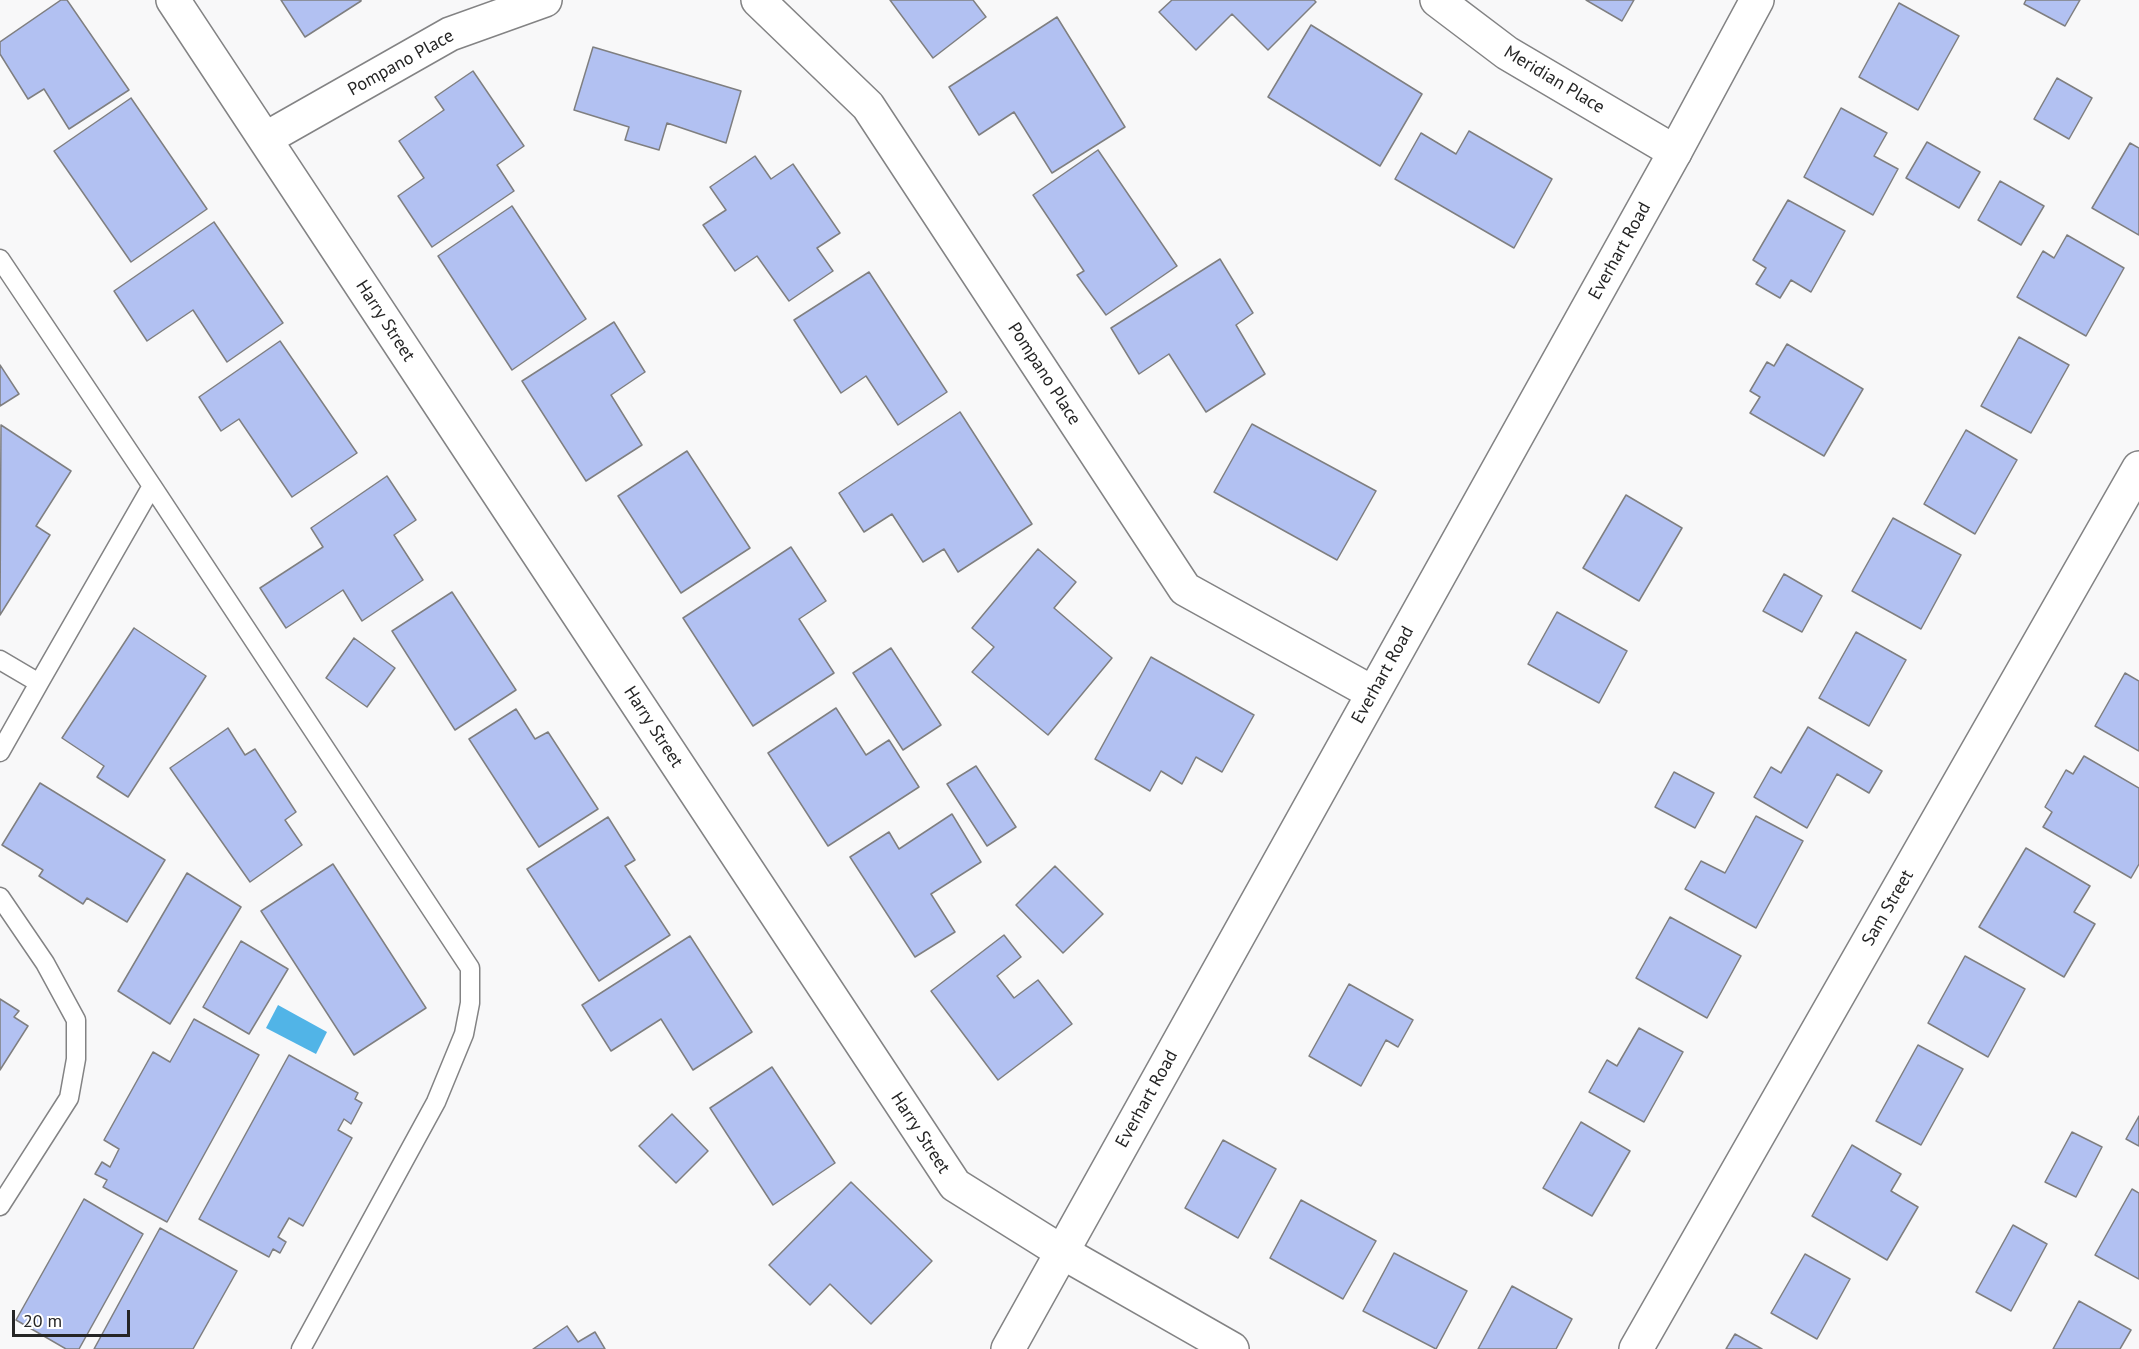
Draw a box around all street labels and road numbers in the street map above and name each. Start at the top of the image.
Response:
street label: Pompano Place [344,25,458,101]
street label: Meridian Place [1500,42,1608,118]
street label: Everhart Road [1584,199,1656,303]
street label: Harry Street [351,276,419,366]
street label: Pompano Place [1003,319,1085,429]
street label: Everhart Road [1347,623,1419,727]
street label: Harry Street [619,682,687,772]
street label: Sam Street [1858,866,1918,950]
street label: Everhart Road [1111,1047,1183,1151]
street label: Harry Street [886,1088,954,1178]

